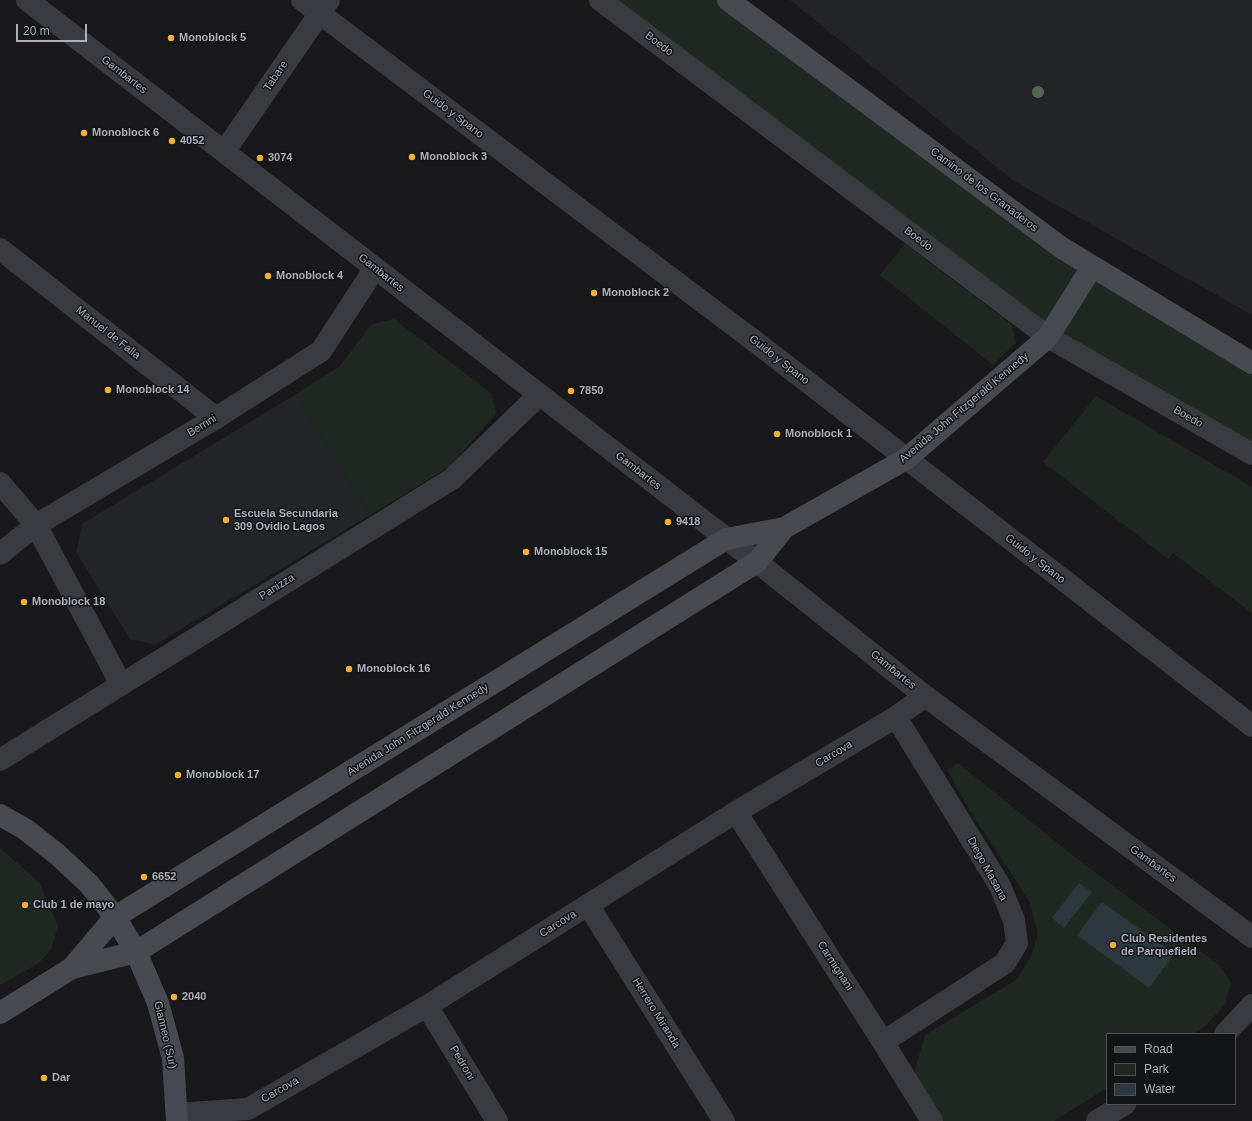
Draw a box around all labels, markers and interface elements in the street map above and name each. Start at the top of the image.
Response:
scale bar [18,16,89,42]
text: 20 m [23,24,50,38]
street label: Boedo [642,29,676,59]
place label: Monoblock 5 [179,31,246,45]
marker: Monoblock 5 [166,33,176,43]
street label: Gambartes [98,53,150,97]
street label: Tabare [261,58,291,94]
street label: Guido y Spano [420,87,486,141]
place label: Monoblock 6 [92,126,159,140]
marker: Monoblock 6 [79,128,89,138]
place label: 4052 [180,134,204,148]
marker: 4052 [167,136,177,146]
street label: Camino de los Granaderos [928,145,1040,235]
place label: Monoblock 3 [420,150,487,164]
place label: 3074 [268,151,292,165]
marker: Monoblock 3 [407,152,417,162]
marker: 3074 [255,153,265,163]
street label: Boedo [901,224,935,254]
street label: Gambartes [355,251,407,295]
place label: Monoblock 4 [276,269,343,283]
marker: Monoblock 4 [263,271,273,281]
place label: Monoblock 2 [602,286,669,300]
marker: Monoblock 2 [589,288,599,298]
street label: Manuel de Falla [73,304,143,362]
street label: Guido y Spano [746,332,812,388]
street label: Avenida John Fitzgerald Kennedy [897,350,1031,466]
place label: Monoblock 14 [116,383,189,397]
place label: 7850 [579,384,603,398]
marker: Monoblock 14 [103,385,113,395]
marker: 7850 [566,386,576,396]
street label: Boedo [1171,403,1205,431]
street label: Berrini [185,412,219,440]
place label: Monoblock 1 [785,427,852,441]
marker: Monoblock 1 [772,429,782,439]
street label: Gambartes [612,449,664,493]
place label: Escuela Secundaria 309 Ovidio Lagos [234,507,338,533]
marker: Escuela Secundaria 309 Ovidio Lagos [221,515,231,525]
place label: 9418 [676,515,700,529]
marker: 9418 [663,517,673,527]
street label: Guido y Spano [1002,531,1068,587]
place label: Monoblock 15 [534,545,607,559]
marker: Monoblock 15 [521,547,531,557]
street label: Panizza [257,571,297,603]
place label: Monoblock 18 [32,595,105,609]
marker: Monoblock 18 [19,597,29,607]
street label: Gambartes [868,648,918,692]
place label: Monoblock 16 [357,662,430,676]
marker: Monoblock 16 [344,664,354,674]
street label: Avenida John Fitzgerald Kennedy [345,681,491,779]
street label: Carcova [813,738,855,770]
place label: Monoblock 17 [186,768,259,782]
marker: Monoblock 17 [173,770,183,780]
street label: Diego Masana [964,835,1010,903]
street label: Gambartes [1127,843,1179,885]
place label: 6652 [152,870,176,884]
marker: 6652 [139,872,149,882]
place label: Club 1 de mayo [33,898,114,912]
marker: Club 1 de mayo [20,900,30,910]
street label: Carcova [537,908,579,940]
place label: Club Residentes de Parquefield [1121,932,1207,958]
street label: Carmignani [814,939,856,993]
marker: Club Residentes de Parquefield [1108,940,1118,950]
street label: Herrero Miranda [629,976,683,1050]
place label: 2040 [182,990,206,1004]
marker: 2040 [169,992,179,1002]
street label: Gianneo (Sur) [151,1000,179,1070]
legend [1106,1033,1236,1105]
text: Road [1144,1042,1173,1056]
street label: Pedroni [447,1043,477,1083]
text: Park [1144,1062,1169,1076]
place label: Dar [52,1071,70,1085]
marker: Dar [39,1073,49,1083]
street label: Carcova [259,1074,301,1106]
text: Water [1144,1082,1176,1096]

